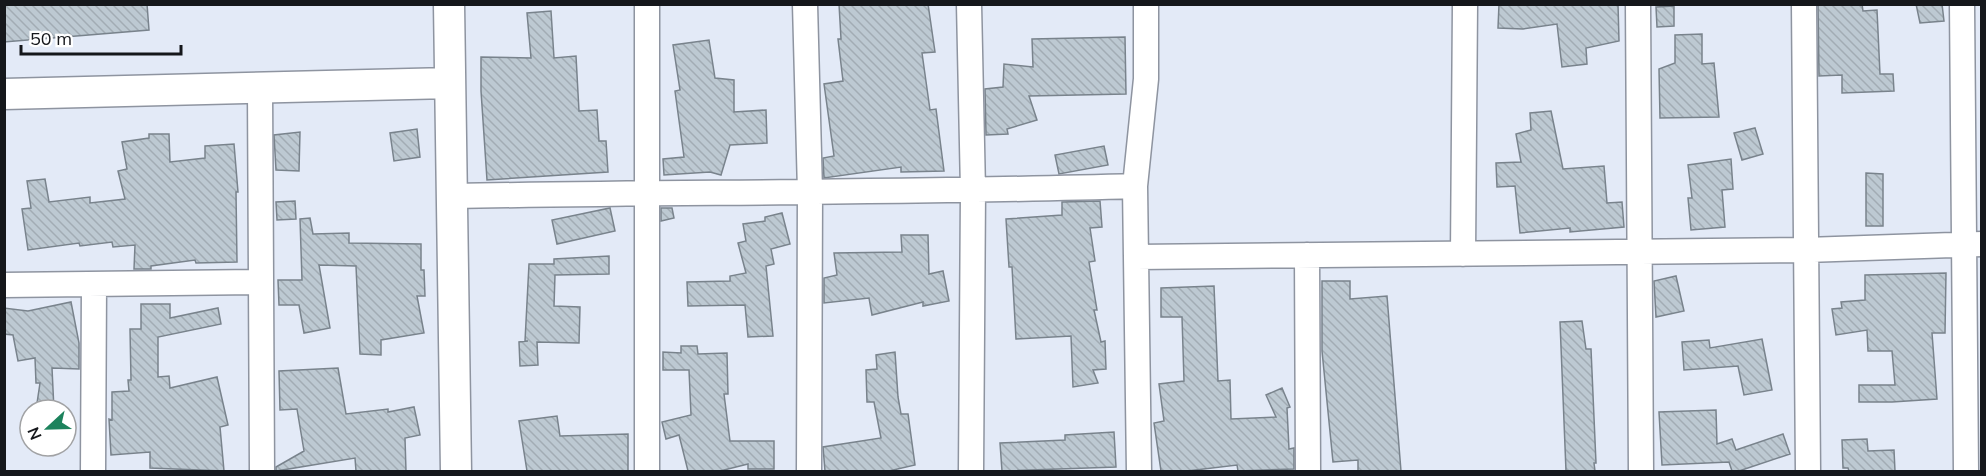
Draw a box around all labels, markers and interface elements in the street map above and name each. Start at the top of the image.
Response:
scale bar [21,18,182,56]
text: 50 m [30,27,72,50]
north arrow [18,398,78,458]
text: N [23,424,46,443]

